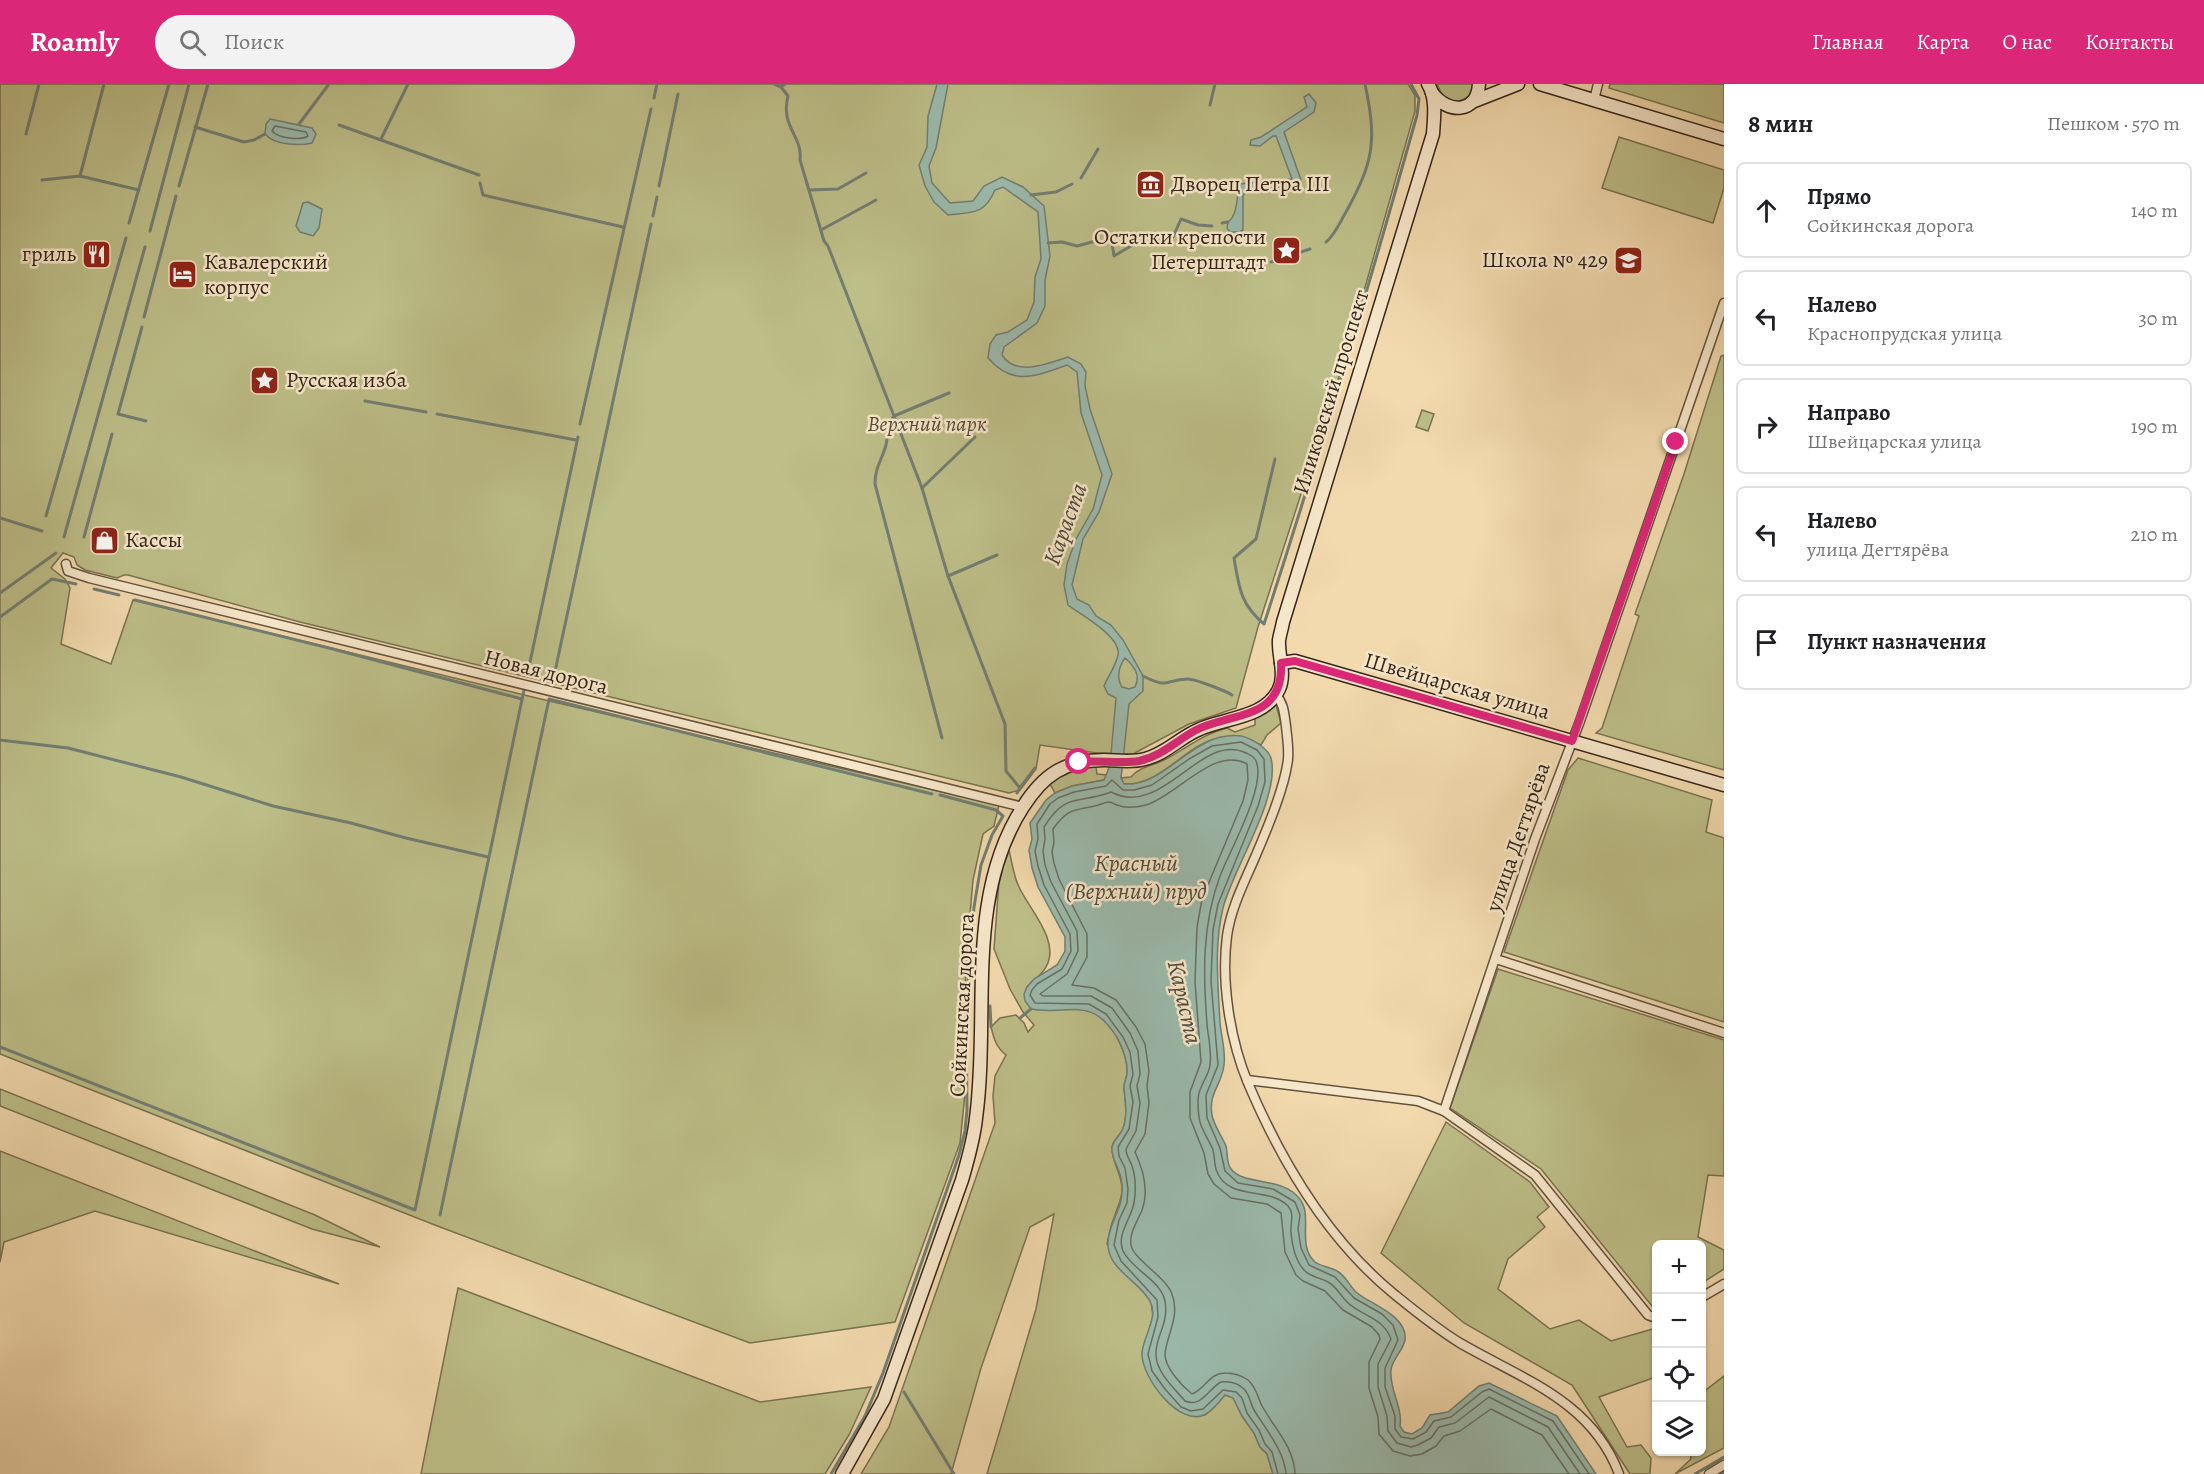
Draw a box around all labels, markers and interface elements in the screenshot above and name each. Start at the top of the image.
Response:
search box [155,15,575,69]
text: Roamly [30,23,119,61]
icon: search [176,26,209,59]
text: Поиск [224,27,284,57]
text: Главная [1812,28,1884,56]
text: Карта [1917,28,1969,56]
text: О нас [2002,28,2052,56]
text: Контакты [2085,28,2174,56]
text: 8 мин [1748,106,1813,141]
text: Пешком · 570 m [2047,110,2180,137]
museum icon: Дворец Петра III [1134,168,1166,200]
place label: Дворец Петра III [1171,169,1330,199]
text: Прямо [1807,182,1871,212]
icon: ahead [1750,194,1783,227]
text: 140 m [2131,197,2178,224]
text: Сойкинская дорога [1807,212,1974,239]
place label: Остатки крепости Петерштадт [1094,222,1266,277]
place icon: Остатки крепости Петерштадт [1271,234,1303,266]
restaurant icon: гриль [81,238,113,270]
place label: гриль [22,239,76,269]
school or university icon: Школа № 429 [1613,244,1645,276]
place label: Школа № 429 [1482,245,1608,275]
place label: Кавалерский корпус [204,247,328,302]
hotel icon: Кавалерский корпус [167,259,199,291]
street label: Иликовский проспект [1286,286,1376,498]
text: Налево [1807,290,1877,320]
icon: left [1750,302,1783,335]
text: 30 m [2138,305,2178,332]
text: Краснопрудская улица [1807,320,2003,347]
place icon: Русская изба [249,364,281,396]
place label: Русская изба [286,365,408,395]
text: Направо [1807,398,1890,428]
park label: Верхний парк [867,409,987,439]
icon: right [1750,410,1783,443]
text: 190 m [2131,413,2178,440]
route end [1662,428,1688,454]
text: Швейцарская улица [1807,428,1982,455]
water label: Караста [1035,478,1095,570]
text: Налево [1807,506,1877,536]
icon: left [1750,518,1783,551]
text: 210 m [2130,521,2178,548]
shop icon: Кассы [88,524,120,556]
place label: Кассы [125,525,182,555]
text: улица Дегтярёва [1807,536,1949,563]
icon: arrive [1750,626,1783,659]
text: Пункт назначения [1807,627,1986,657]
street label: Новая дорога [481,642,612,702]
street label: Швейцарская улица [1360,645,1554,727]
route start [1065,748,1091,774]
street label: улица Дегтярёва [1478,757,1558,917]
water label: Красный (Верхний) пруд [1065,847,1207,907]
street label: Сойкинская дорога [942,911,982,1098]
water label: Караста [1160,957,1210,1047]
map controls [1652,1240,1706,1456]
button: + [1652,1240,1706,1294]
button: − [1652,1294,1706,1348]
button: locate [1652,1348,1706,1402]
button: layers [1652,1402,1706,1456]

